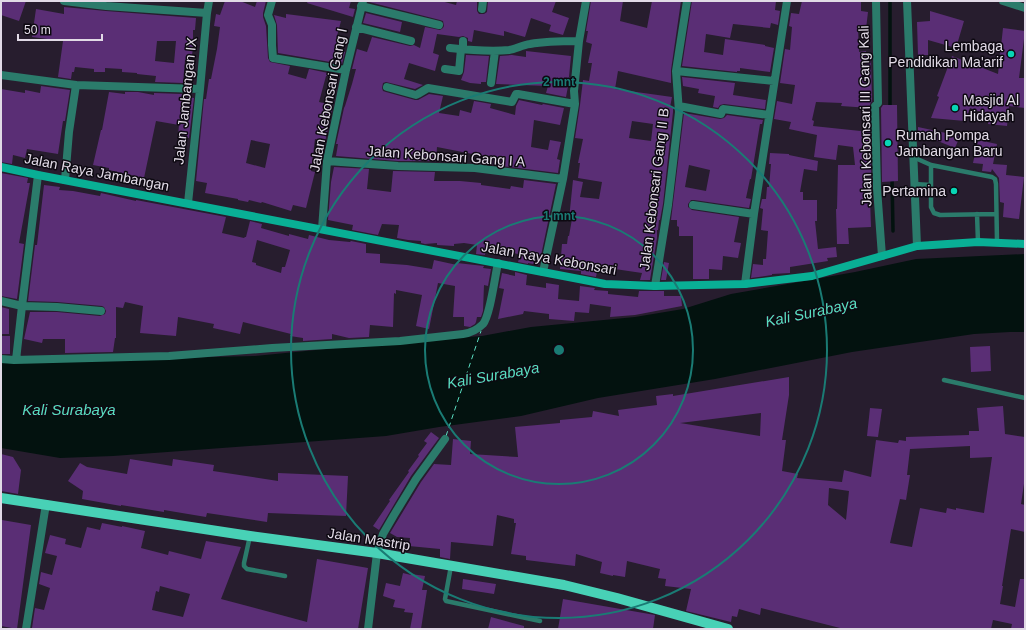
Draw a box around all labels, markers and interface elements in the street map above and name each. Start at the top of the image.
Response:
scale bar [18,16,102,42]
text: 50 m [24,23,51,37]
street label: Jalan Kebonsari III Gang Kali [855,25,875,207]
street label: Jalan Kebonsari Gang I [306,27,350,173]
street label: Jalan Jambangan IX [170,36,200,165]
place label: Lembaga Pendidikan Ma'arif [888,38,1003,70]
marker: Lembaga Pendidikan Ma'arif [1006,49,1016,59]
text: 2 mnt [543,75,575,89]
place label: Masjid Al Hidayah [963,92,1019,124]
marker: Masjid Al Hidayah [950,103,960,113]
street label: Jalan Kebonsari Gang II B [636,107,672,271]
place label: Rumah Pompa Jambangan Baru [896,127,1003,159]
marker: Rumah Pompa Jambangan Baru [883,138,893,148]
street label: Jalan Kebonsari Gang I A [366,142,526,170]
street label: Jalan Raya Jambangan [23,150,171,194]
place label: Pertamina [882,183,946,199]
marker: Pertamina [949,186,959,196]
text: 1 mnt [543,209,575,223]
street label: Jalan Raya Kebonsari [480,238,618,278]
water label: Kali Surabaya [764,294,858,330]
centre of rings [552,343,566,357]
water label: Kali Surabaya [446,359,540,391]
water label: Kali Surabaya [22,401,116,418]
street label: Jalan Mastrip [327,525,412,553]

